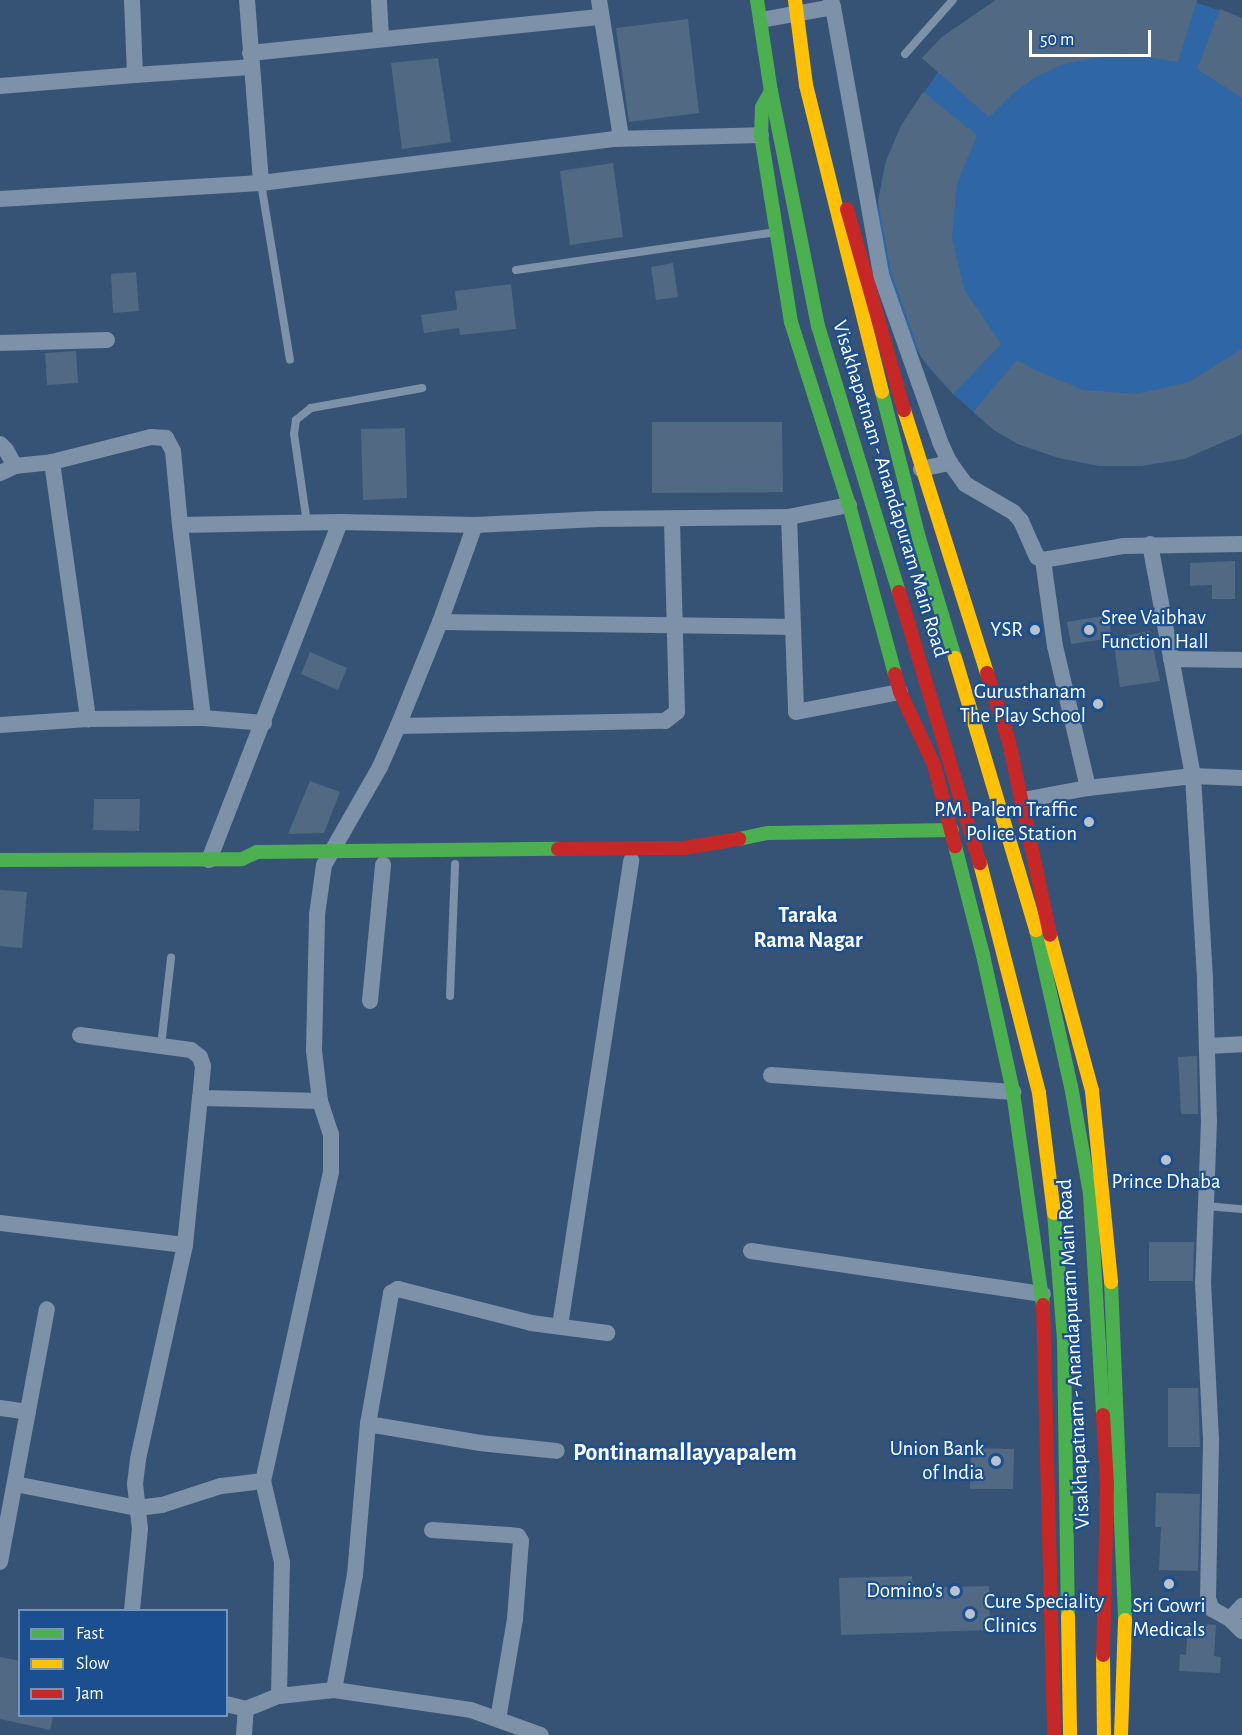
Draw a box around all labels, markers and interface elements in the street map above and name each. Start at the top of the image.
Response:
scale bar [1032,18,1154,56]
text: 50 m [1040,31,1074,49]
street label: Visakhapatnam - Anandapuram Main Road [827,318,953,660]
place label: Sree Vaibhav Function Hall [1101,605,1209,655]
place label: YSR [990,617,1023,643]
marker: YSR [1028,623,1042,637]
marker: Sree Vaibhav Function Hall [1082,623,1096,637]
place label: Gurusthanam The Play School [960,679,1086,729]
marker: Gurusthanam The Play School [1091,697,1105,711]
place label: P.M. Palem Traffic Police Station [934,797,1077,847]
marker: P.M. Palem Traffic Police Station [1082,815,1096,829]
district label: Taraka Rama Nagar [753,902,863,954]
marker: Prince Dhaba [1159,1153,1173,1167]
place label: Prince Dhaba [1111,1169,1221,1195]
street label: Visakhapatnam - Anandapuram Main Road [1052,1178,1096,1530]
place label: Union Bank of India [890,1436,984,1486]
district label: Pontinamallayyapalem [573,1440,797,1468]
marker: Union Bank of India [989,1454,1003,1468]
marker: Sri Gowri Medicals [1162,1577,1176,1591]
place label: Domino's [866,1578,943,1604]
marker: Domino's [948,1584,962,1598]
place label: Cure Speciality Clinics [984,1589,1104,1639]
place label: Sri Gowri Medicals [1132,1593,1206,1643]
marker: Cure Speciality Clinics [961,1605,979,1623]
legend [18,1609,228,1717]
text: Fast [76,1625,104,1643]
text: Slow [76,1655,109,1673]
text: Jam [76,1685,104,1703]

